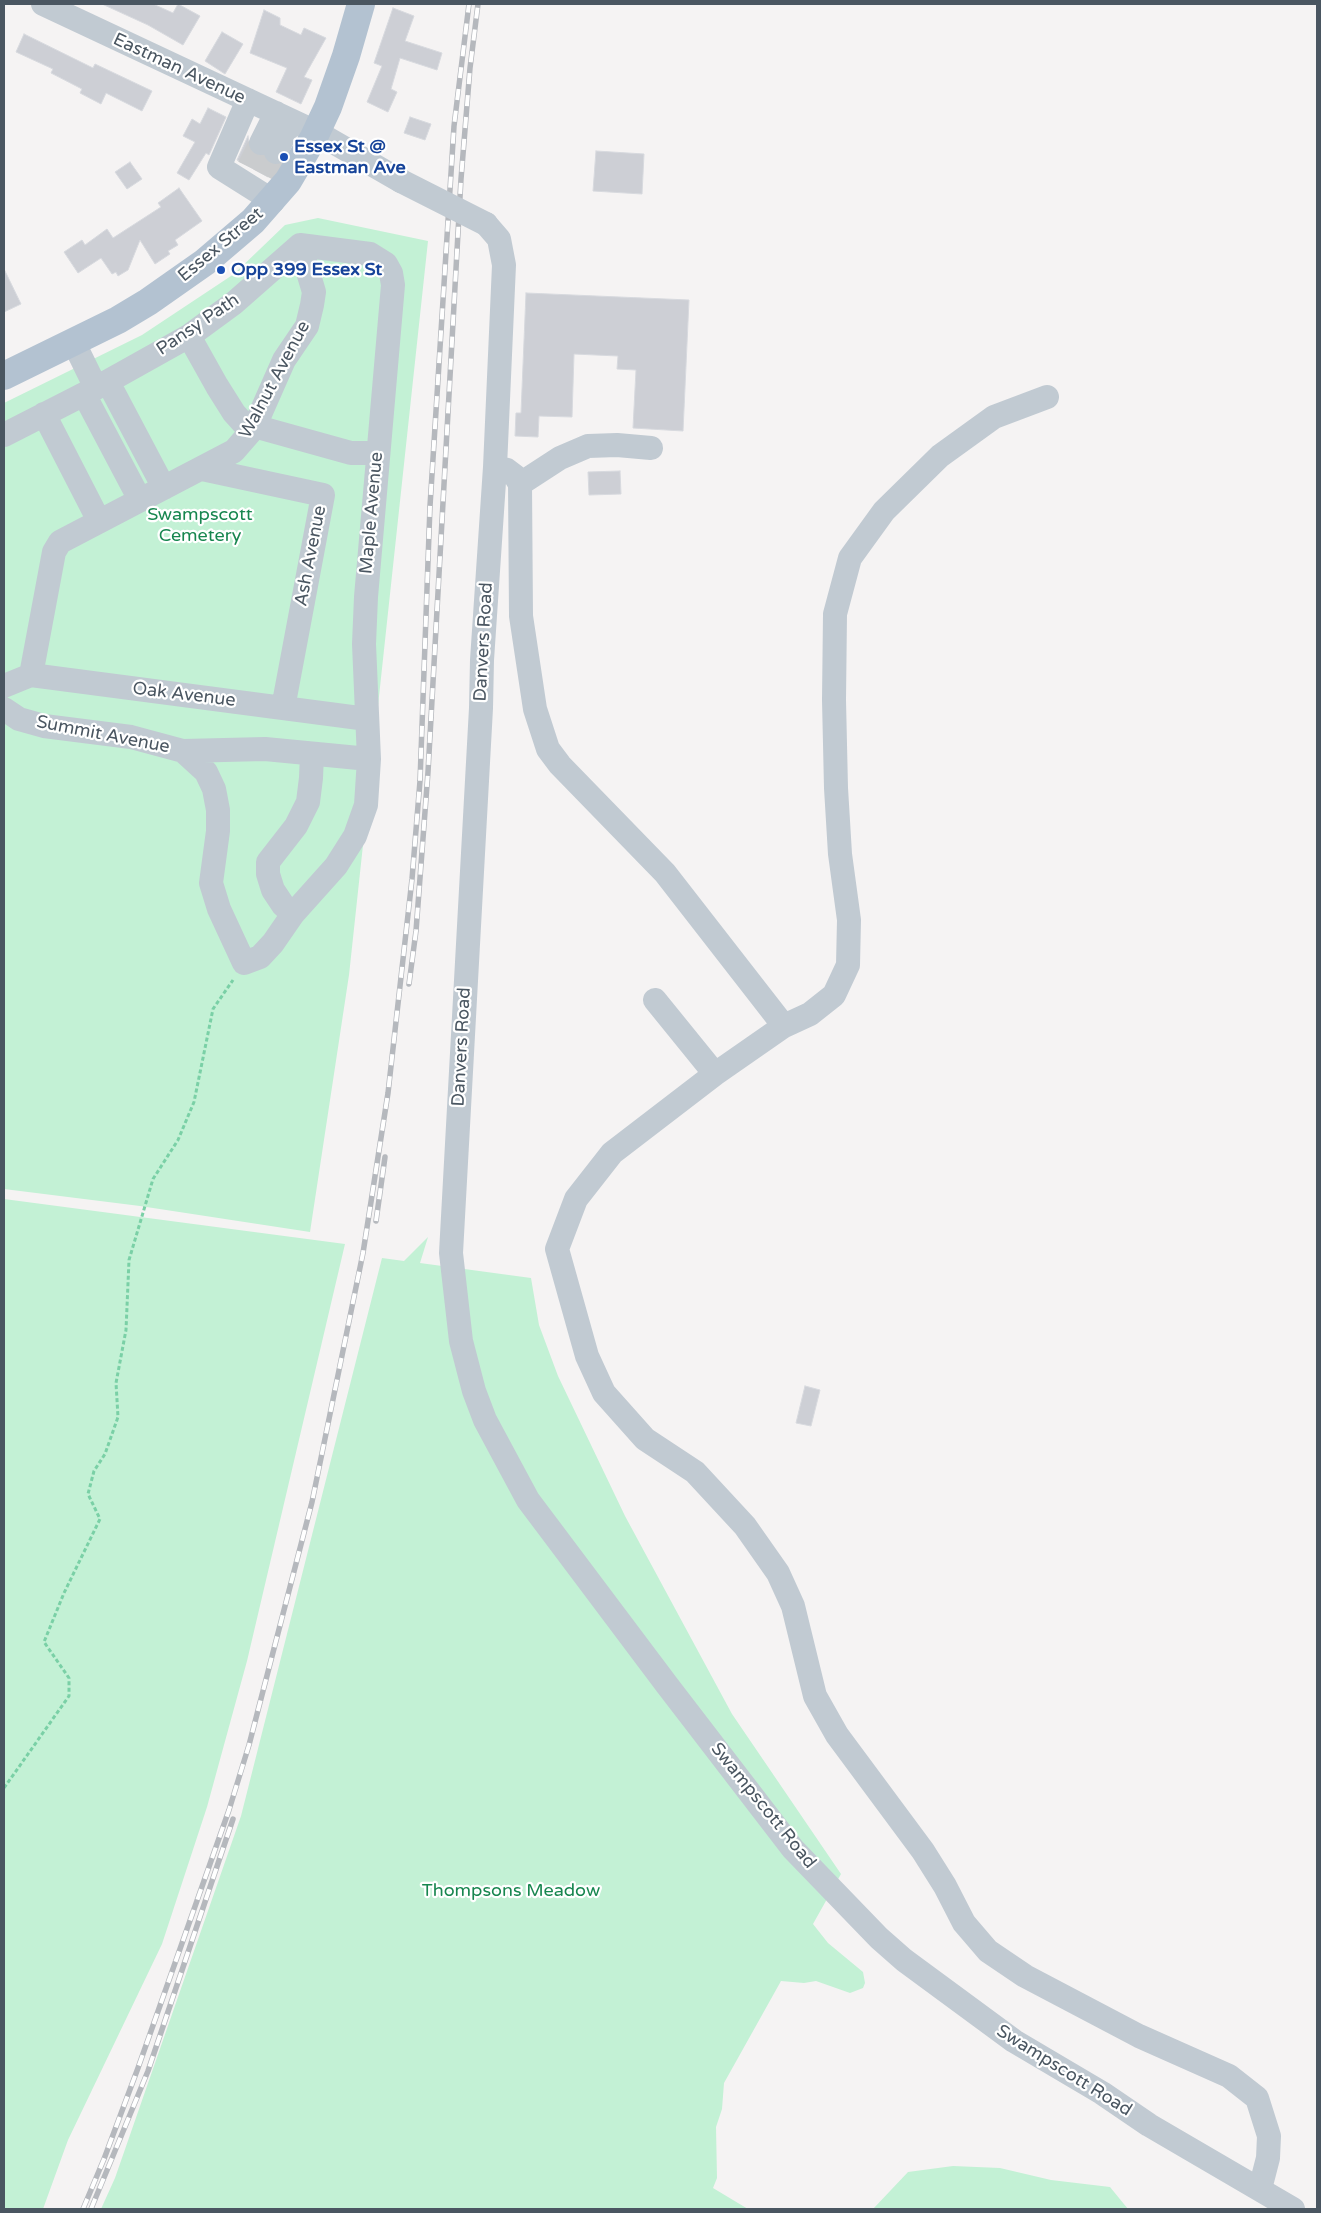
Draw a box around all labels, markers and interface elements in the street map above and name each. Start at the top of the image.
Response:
street label: Eastman Avenue [109,29,249,109]
place label: Essex St @ Eastman Ave [294,136,406,178]
marker: Essex St @ Eastman Ave [278,151,290,163]
street label: Essex Street [174,203,268,287]
place label: Opp 399 Essex St [231,259,382,281]
marker: Opp 399 Essex St [215,264,227,276]
street label: Pansy Path [153,289,243,361]
street label: Walnut Avenue [235,318,315,442]
street label: Maple Avenue [356,451,388,575]
park label: Swampscott Cemetery [147,504,253,546]
street label: Ash Avenue [291,504,331,608]
street label: Danvers Road [470,582,498,702]
street label: Oak Avenue [131,678,237,712]
street label: Summit Avenue [34,711,172,759]
street label: Danvers Road [448,987,476,1107]
street label: Swampscott Road [706,1739,820,1873]
park label: Thompsons Meadow [422,1880,600,1902]
street label: Swampscott Road [992,2021,1136,2121]

